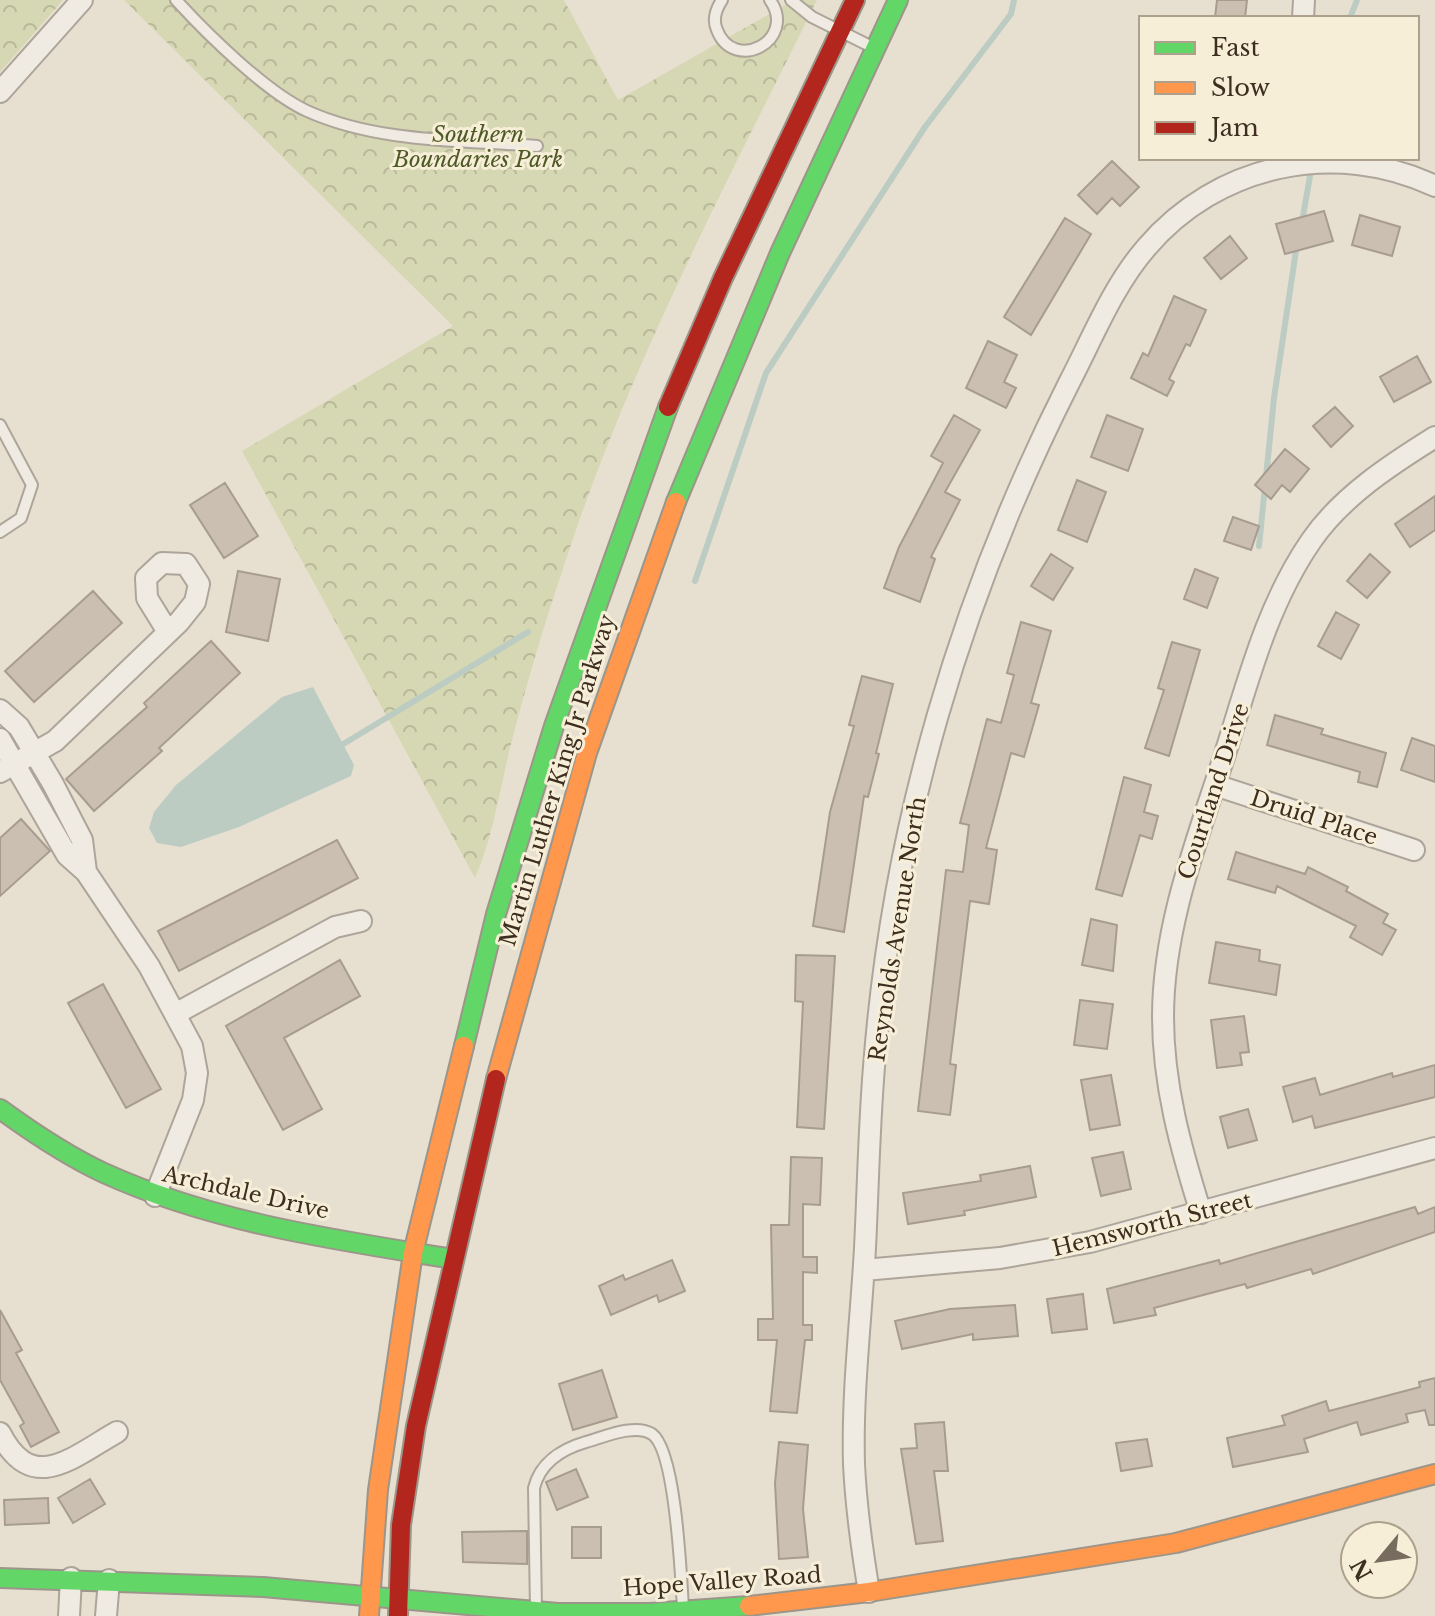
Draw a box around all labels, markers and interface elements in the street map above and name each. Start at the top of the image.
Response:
legend [1139,16,1419,160]
text: Fast [1211,33,1259,62]
text: Slow [1211,73,1270,102]
text: Jam [1208,113,1259,142]
park label: Southern Boundaries Park [392,121,563,173]
street label: Martin Luther King Jr Parkway [494,611,621,949]
street label: Courtland Drive [1172,699,1255,883]
street label: Druid Place [1247,784,1381,851]
street label: Reynolds Avenue North [863,795,932,1064]
street label: Archdale Drive [159,1160,332,1225]
street label: Hemsworth Street [1049,1186,1256,1262]
north arrow [1339,1520,1419,1600]
text: N [1345,1554,1379,1585]
street label: Hope Valley Road [622,1561,823,1602]

